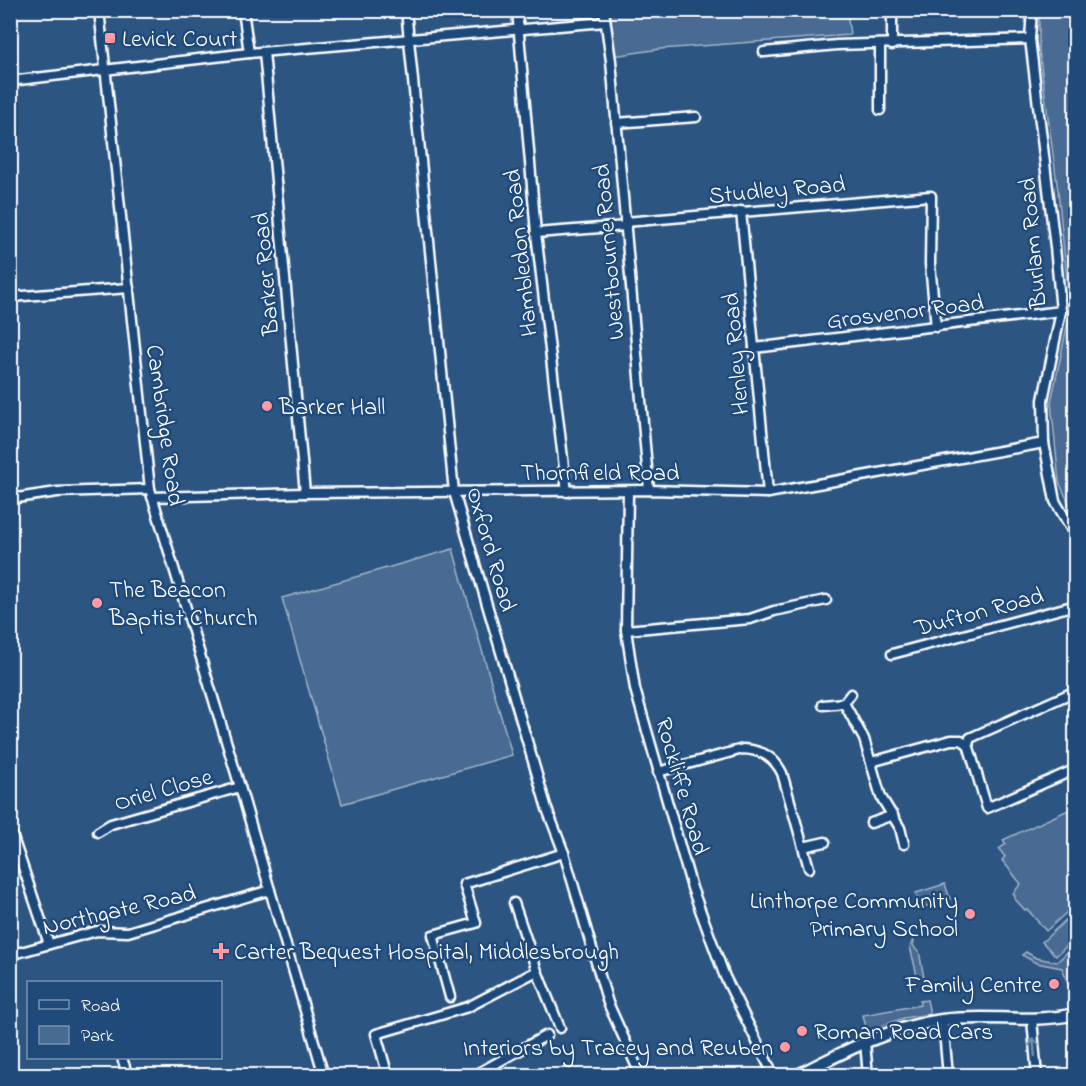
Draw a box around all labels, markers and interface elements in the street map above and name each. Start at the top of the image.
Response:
place label: Levick Court [122,23,237,58]
marker: Levick Court [103,31,117,45]
street label: Westbourne Road [585,162,636,341]
street label: Hambledon Road [496,167,549,338]
street label: Studley Road [707,168,848,216]
street label: Burlam Road [1011,175,1058,311]
street label: Barker Road [245,210,290,338]
street label: Grosvenor Road [825,286,986,340]
street label: Henley Road [715,290,761,417]
street label: Cambridge Road [135,342,192,509]
place label: Barker Hall [278,391,385,426]
marker: Barker Hall [260,399,274,413]
street label: Thornfield Road [521,457,680,492]
street label: Oxford Road [455,483,524,616]
place label: The Beacon Baptist Church [108,574,258,637]
street label: Dufton Road [910,579,1048,648]
marker: The Beacon Baptist Church [90,596,104,610]
street label: Rockliffe Road [644,714,717,860]
street label: Oriel Close [110,761,217,822]
street label: Northgate Road [39,877,200,946]
place label: Linthorpe Community Primary School [750,885,958,949]
marker: Linthorpe Community Primary School [963,907,977,921]
place label: Carter Bequest Hospital, Middlesbrough [234,936,619,971]
marker: Carter Bequest Hospital, Middlesbrough [212,942,230,960]
place label: Family Centre [904,969,1042,1005]
marker: Family Centre [1047,977,1061,991]
legend [27,981,222,1059]
text: Road [81,994,120,1020]
place label: Roman Road Cars [814,1016,993,1051]
text: Park [81,1024,114,1050]
marker: Roman Road Cars [795,1024,809,1038]
place label: Interiors by Tracey and Reuben [463,1032,773,1068]
one-way arrow [1028,1038,1039,1058]
marker: Interiors by Tracey and Reuben [778,1040,792,1054]

